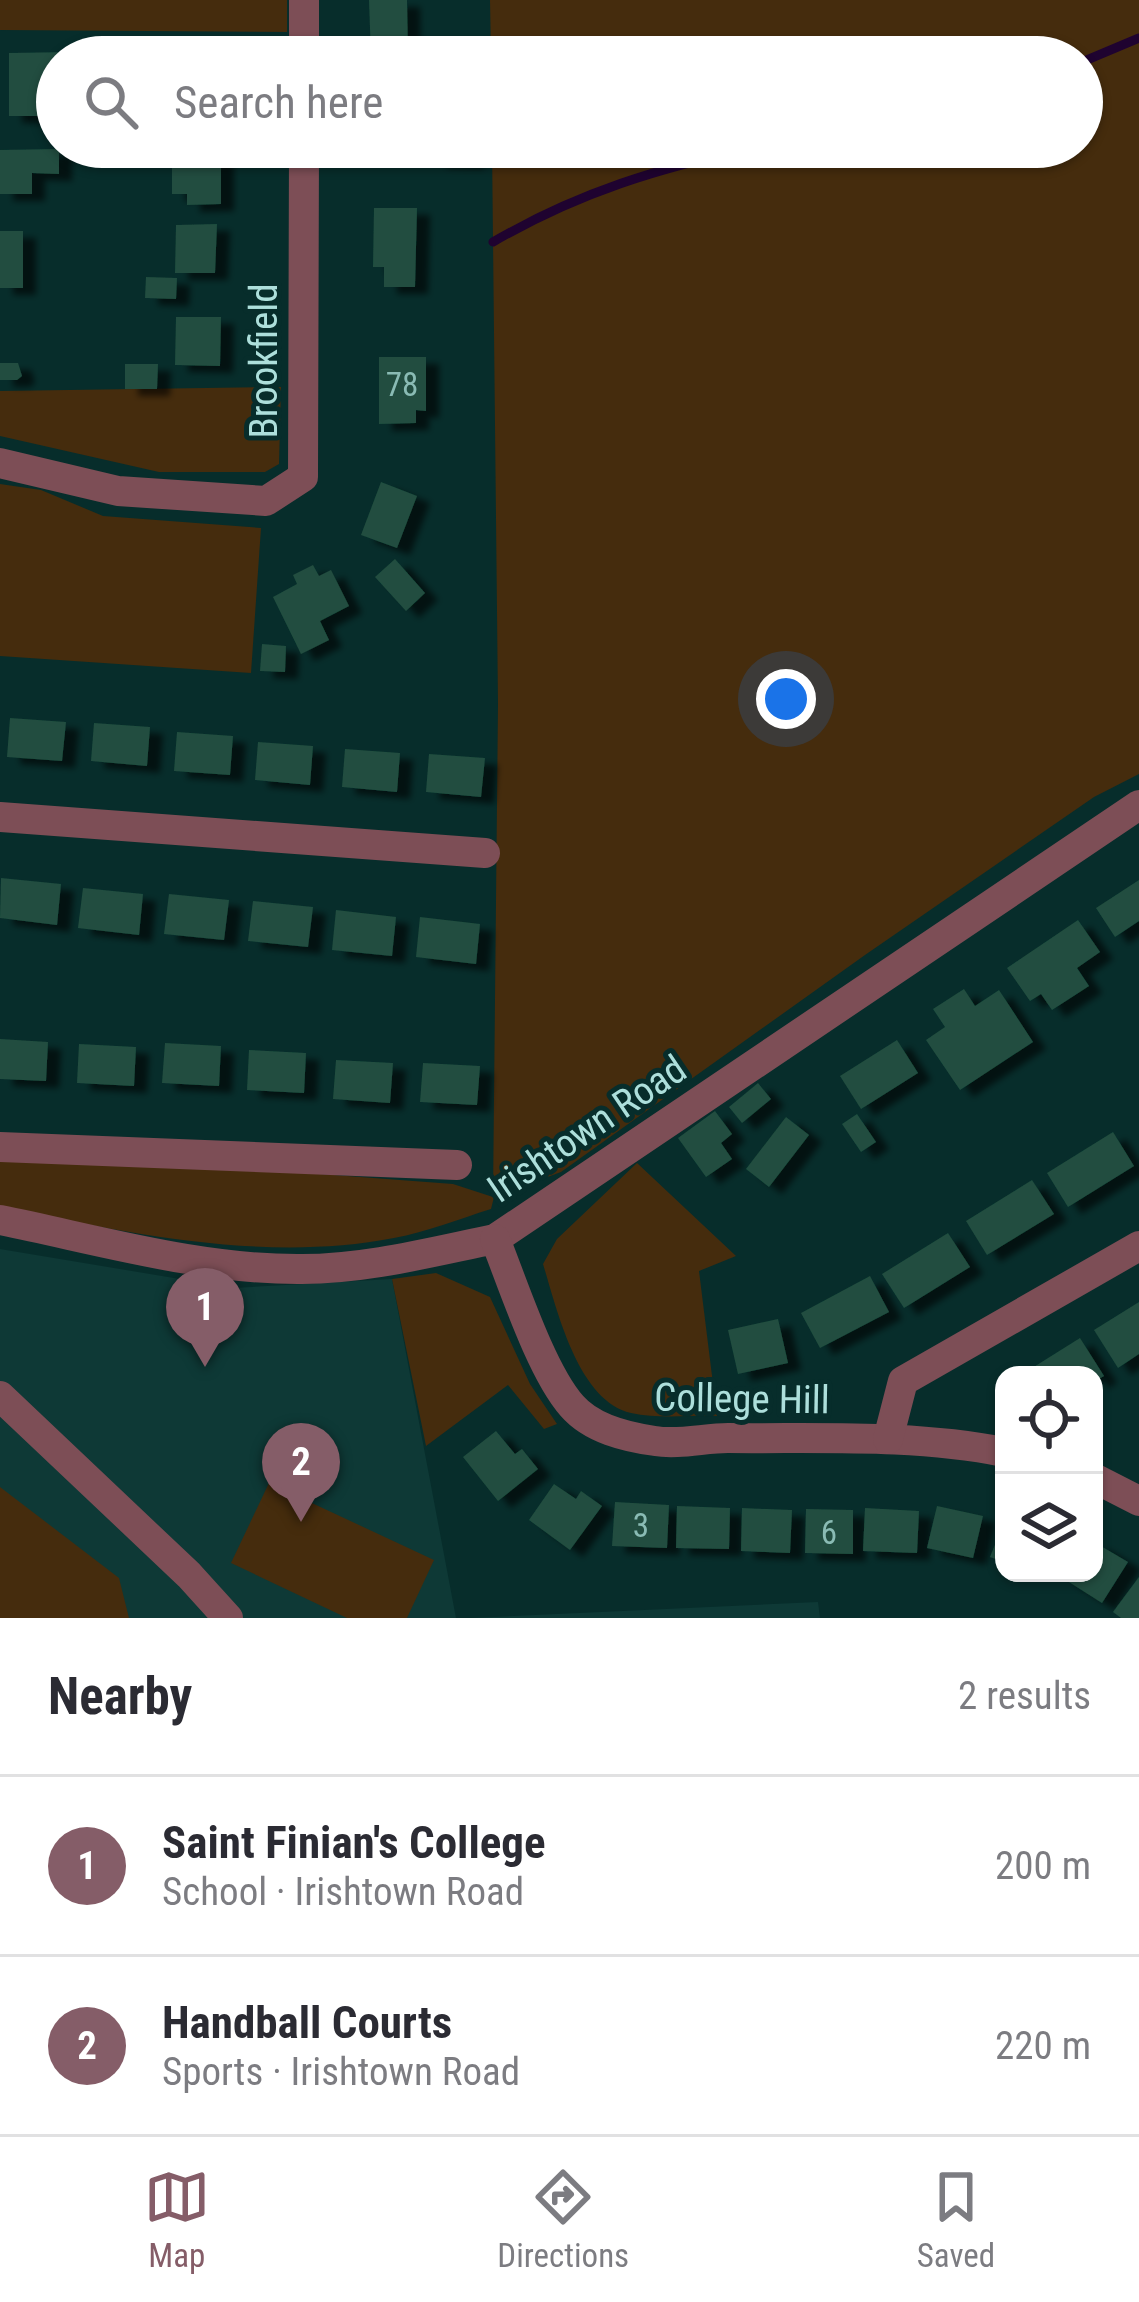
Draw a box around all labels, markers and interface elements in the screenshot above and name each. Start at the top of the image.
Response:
search box [36,36,1103,168]
icon: search [78,69,144,135]
text: Search here [174,76,383,129]
street label: Brookfield [241,283,287,439]
house number: 78 [386,365,418,404]
your location [756,669,816,729]
street label: Irishtown Road [479,1046,695,1212]
pin: 1 [166,1268,244,1367]
map controls [995,1366,1103,1582]
button: locate [995,1366,1103,1474]
street label: College Hill [654,1374,830,1424]
pin: 2 [262,1423,340,1522]
button: layers [995,1474,1103,1582]
house number: 3 [633,1506,649,1545]
house number: 6 [821,1513,837,1552]
text: Nearby [48,1667,192,1726]
text: 2 results [958,1673,1091,1719]
text: Saint Finian's College [162,1816,545,1869]
text: 1 [77,1843,97,1889]
text: 200 m [995,1843,1091,1889]
text: School · Irishtown Road [162,1869,524,1915]
text: Handball Courts [162,1996,452,2049]
text: 2 [77,2023,97,2069]
text: 220 m [995,2023,1091,2069]
text: Sports · Irishtown Road [162,2049,520,2095]
tab: Map [144,2164,210,2275]
tab: Directions [497,2164,629,2275]
tab: Saved [917,2164,995,2275]

